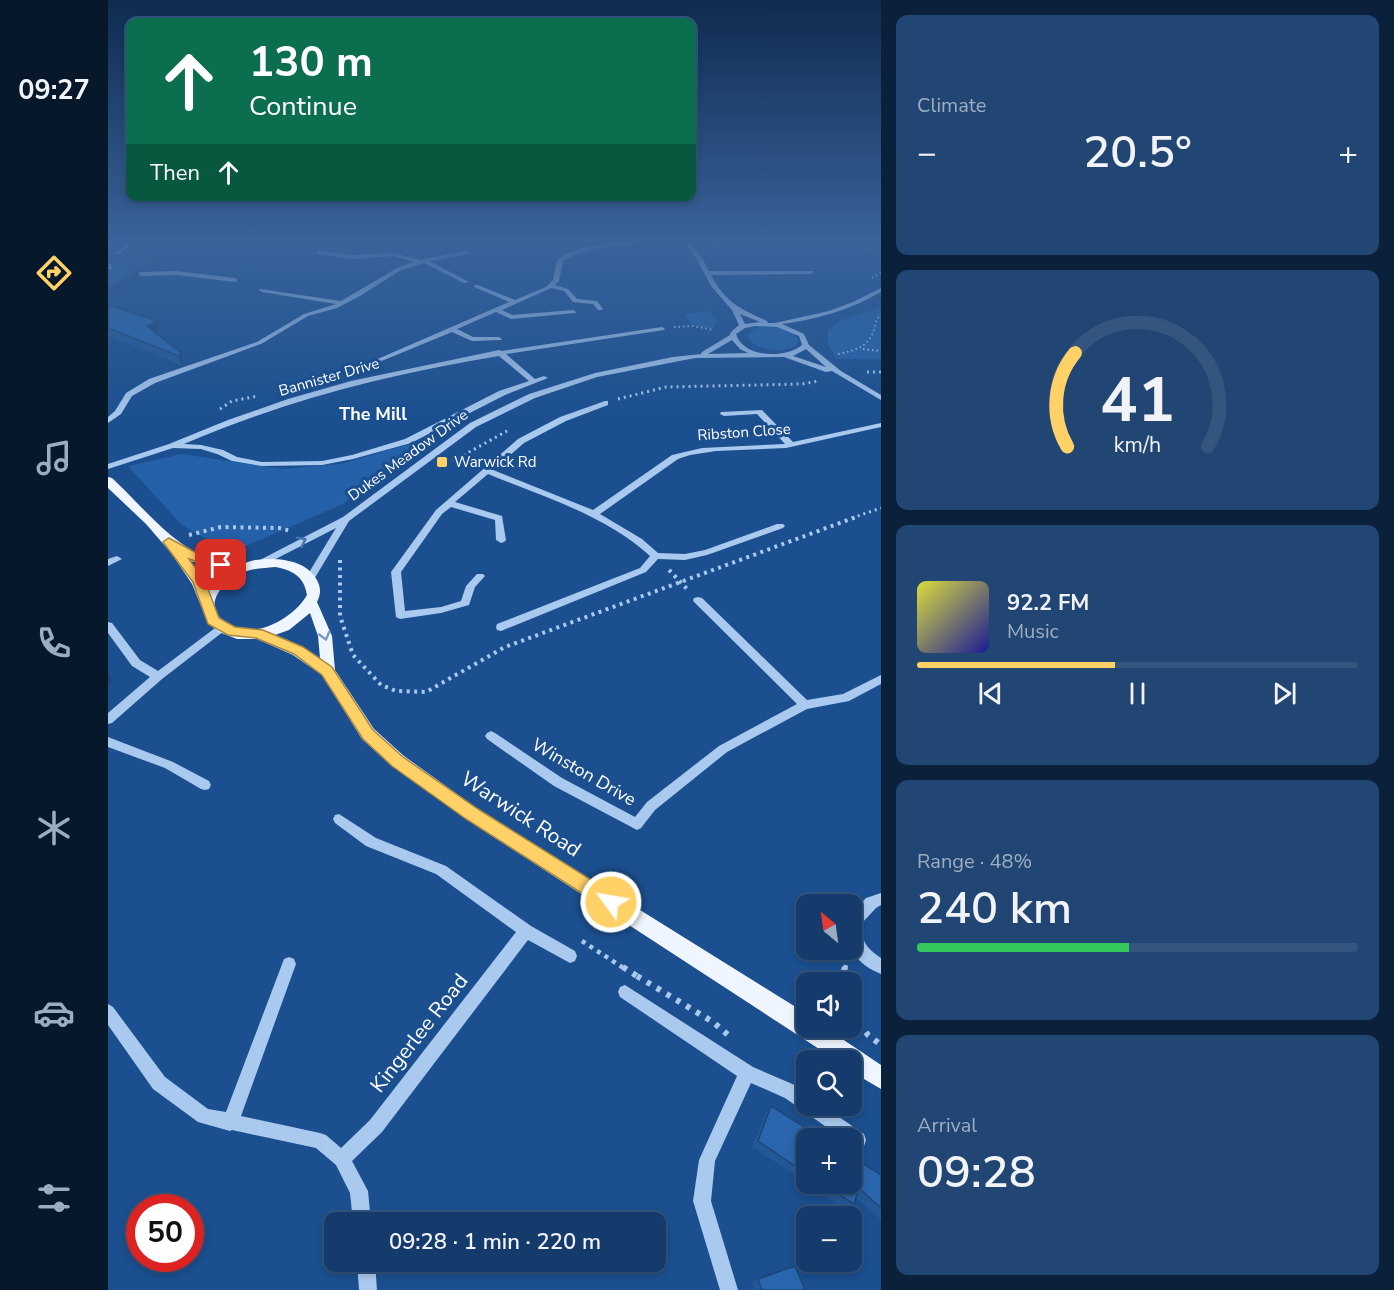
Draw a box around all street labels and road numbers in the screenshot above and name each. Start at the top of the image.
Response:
street label: Bannister Drive [276,353,382,401]
street label: Dukes Meadow Drive [344,405,472,505]
street label: Ribston Close [697,419,791,445]
street label: Winston Drive [528,732,640,812]
street label: Warwick Road [455,765,587,863]
street label: Kingerlee Road [364,968,474,1098]

